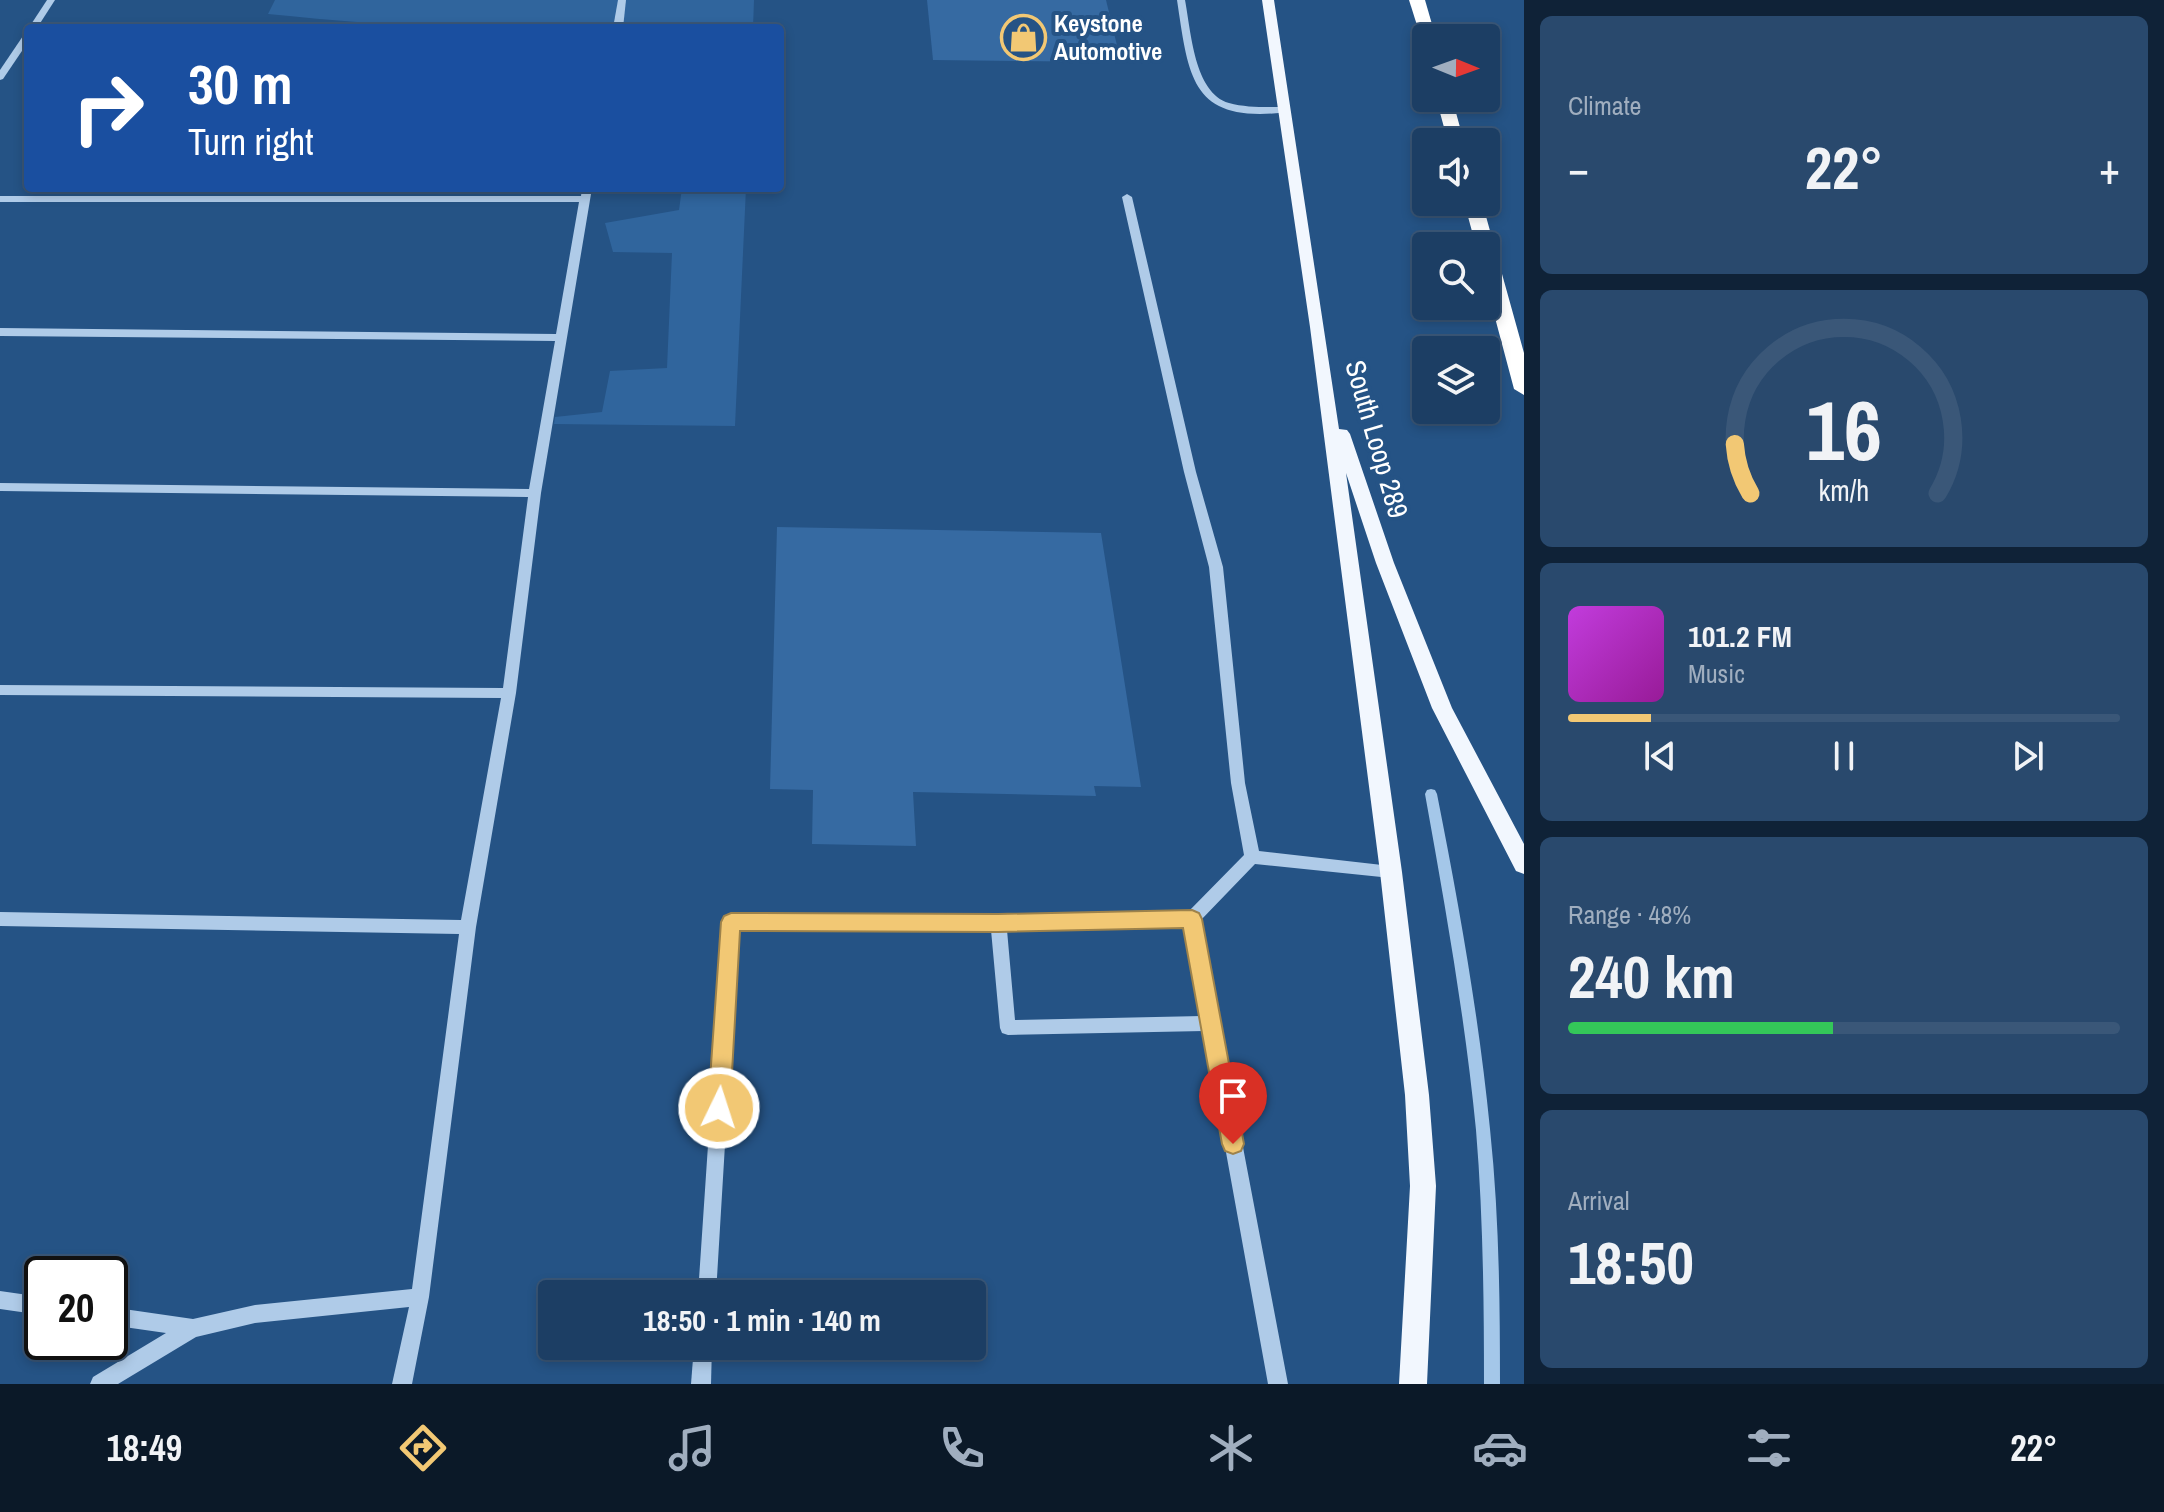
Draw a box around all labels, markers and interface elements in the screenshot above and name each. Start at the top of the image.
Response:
place label: Keystone Automotive [1054,7,1162,67]
shop icon: Keystone Automotive [999,13,1047,61]
north arrow [1412,24,1500,112]
map controls [1412,24,1500,424]
text: 30 m [188,46,293,121]
icon: right [56,56,160,160]
text: Climate [1568,88,1641,123]
text: Turn right [188,118,313,166]
text: 22° [1805,127,1883,208]
button: sound [1412,128,1500,216]
text: − [1568,138,1589,198]
text: + [2099,138,2120,198]
button: search [1412,232,1500,320]
button: layers [1412,336,1500,424]
street label: South Loop 289 [1336,356,1418,522]
text: 16 [1806,374,1882,486]
text: km/h [1819,472,1869,511]
text: 101.2 FM [1688,616,1792,656]
text: Music [1688,656,1745,691]
icon: previous [1638,734,1682,778]
icon: pause [1822,734,1866,778]
icon: next [2006,734,2050,778]
text: Range · 48% [1568,897,1691,932]
text: 240 km [1568,936,1735,1017]
pin [1199,1062,1267,1144]
position arrow [677,1066,761,1150]
icon: arrive [1211,1074,1255,1118]
text: Arrival [1568,1183,1630,1218]
text: 18:50 [1568,1222,1694,1303]
speed limit sign: 20 [24,1256,128,1360]
text: 18:50 · 1 min · 140 m [643,1300,881,1340]
icon: directions [395,1420,451,1476]
icon: music [664,1420,720,1476]
icon: phone [934,1420,990,1476]
icon: climate [1203,1420,1259,1476]
icon: car [1472,1420,1528,1476]
icon: filters [1741,1420,1797,1476]
text: 18:49 [107,1424,182,1472]
text: 22° [2010,1424,2057,1472]

